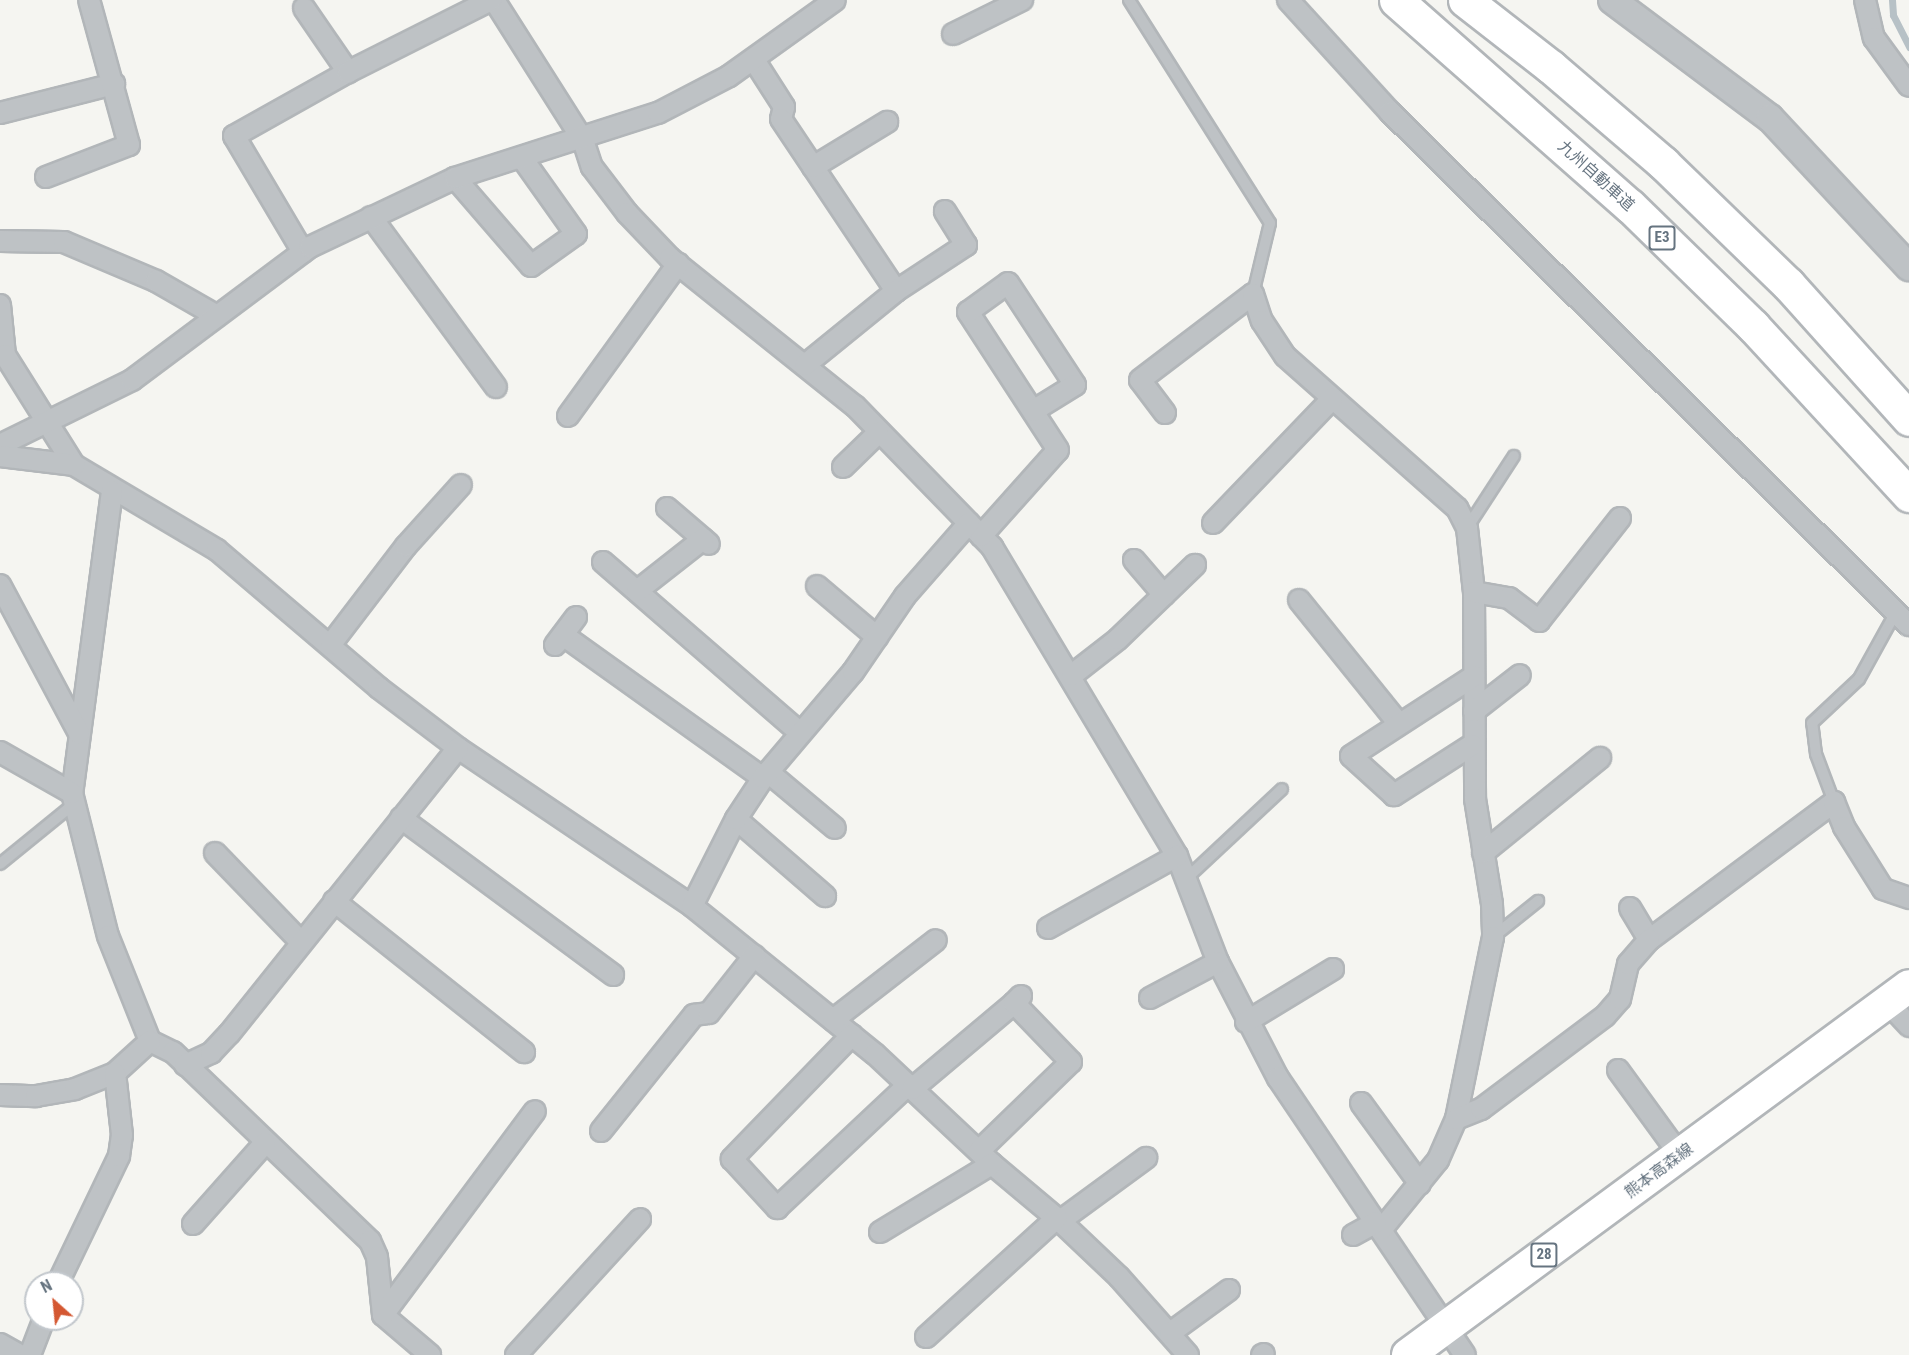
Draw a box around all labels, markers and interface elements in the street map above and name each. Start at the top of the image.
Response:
street label: 九州自動車道 [1554,137,1638,215]
road number: E3 [1648,226,1676,250]
street label: 熊本高森線 [1621,1140,1697,1202]
road number: 28 [1529,1243,1559,1267]
north arrow [24,1271,84,1331]
text: N [38,1276,55,1297]

